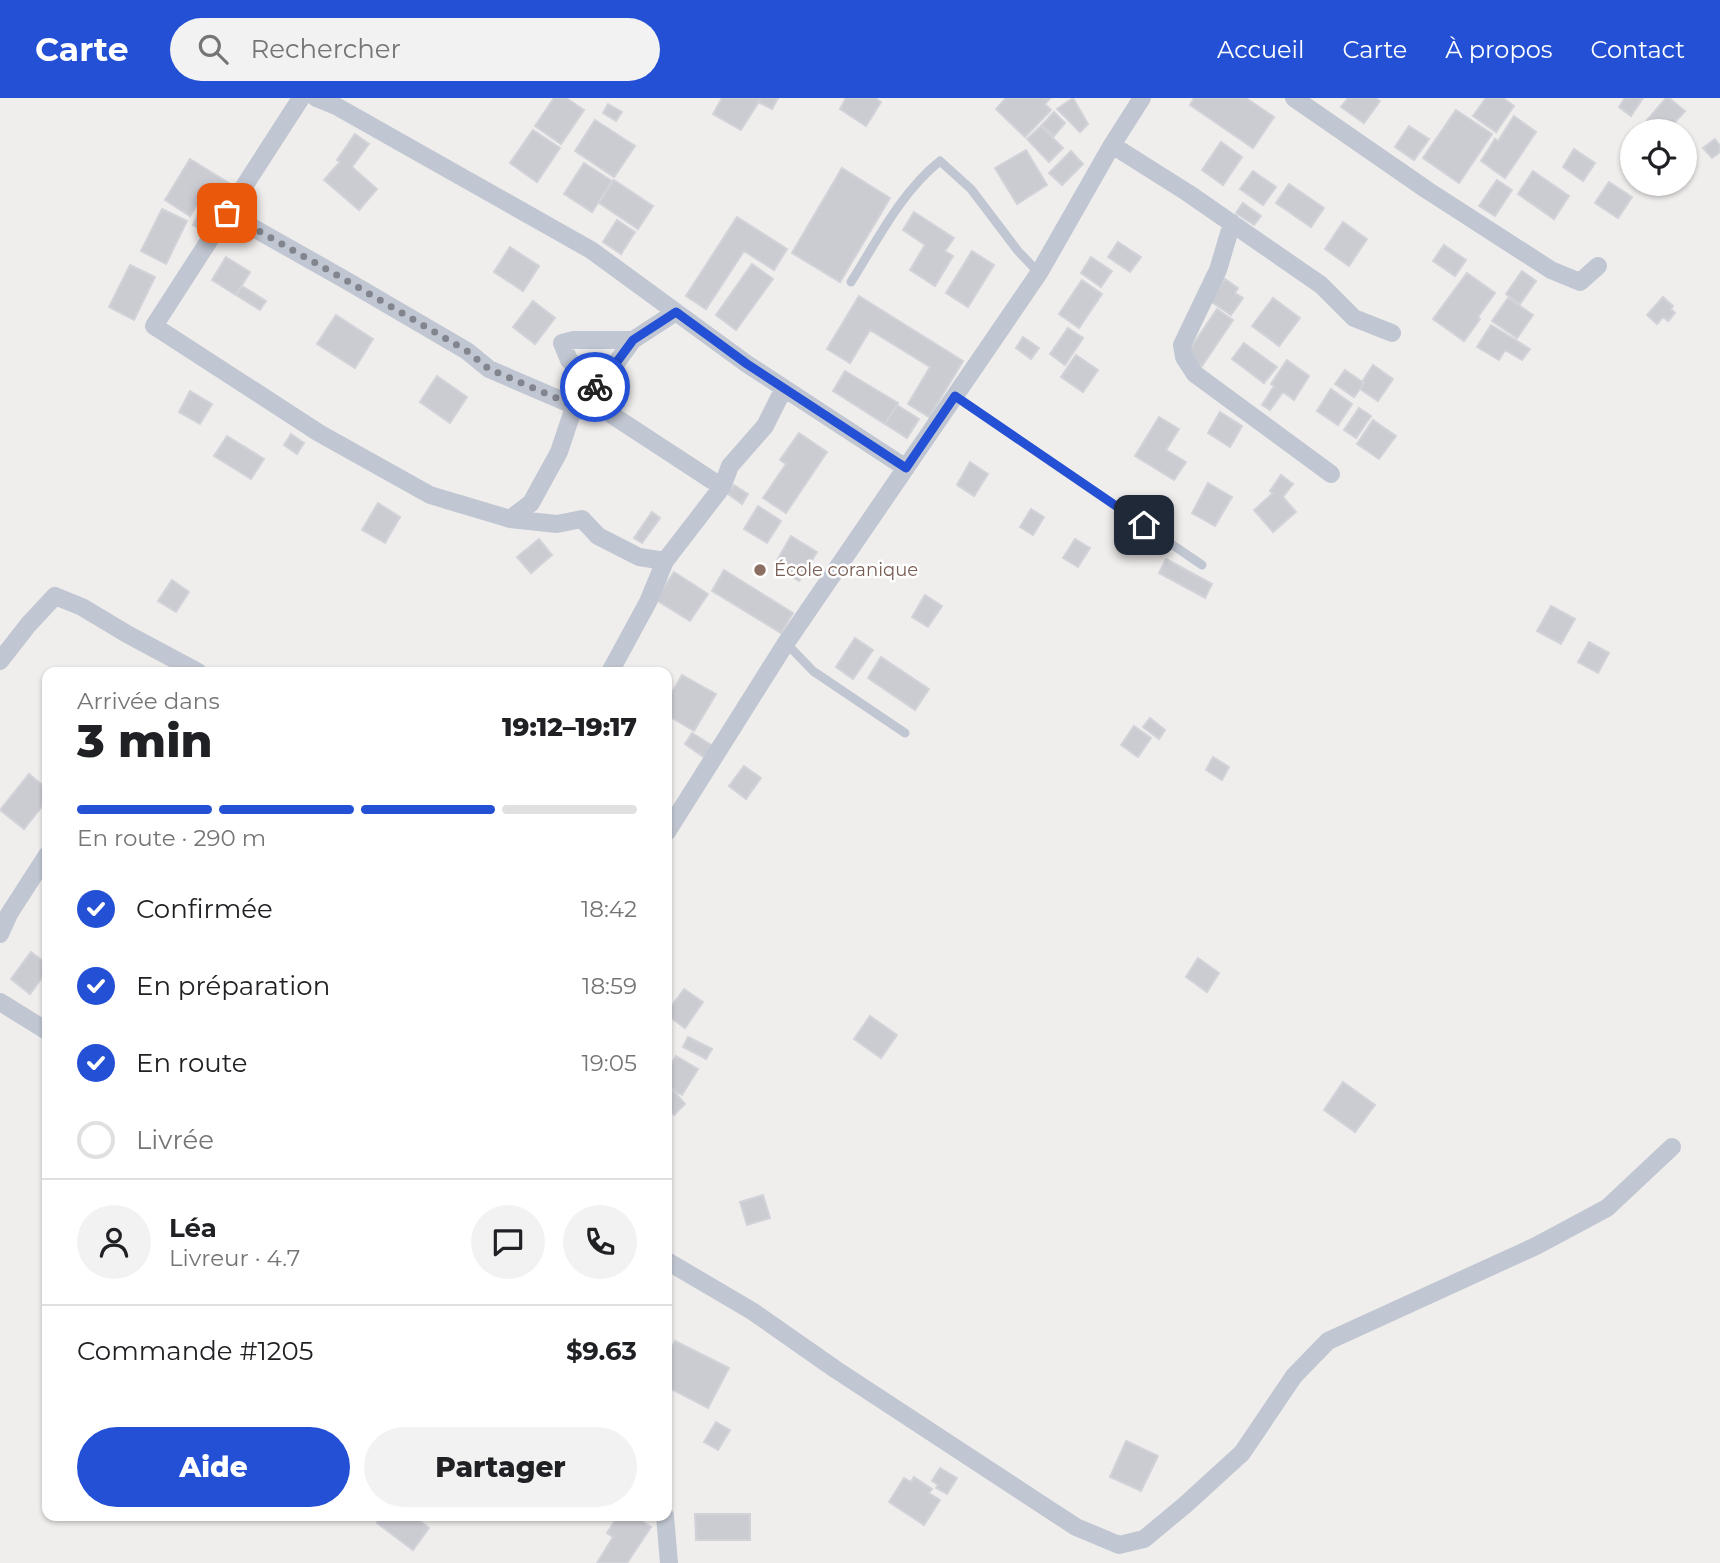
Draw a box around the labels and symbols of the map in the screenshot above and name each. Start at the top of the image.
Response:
pin [197,183,257,243]
courier [560,352,630,422]
pin [1114,495,1174,555]
place label: École coranique [774,559,918,581]
marker: École coranique [752,562,768,578]

